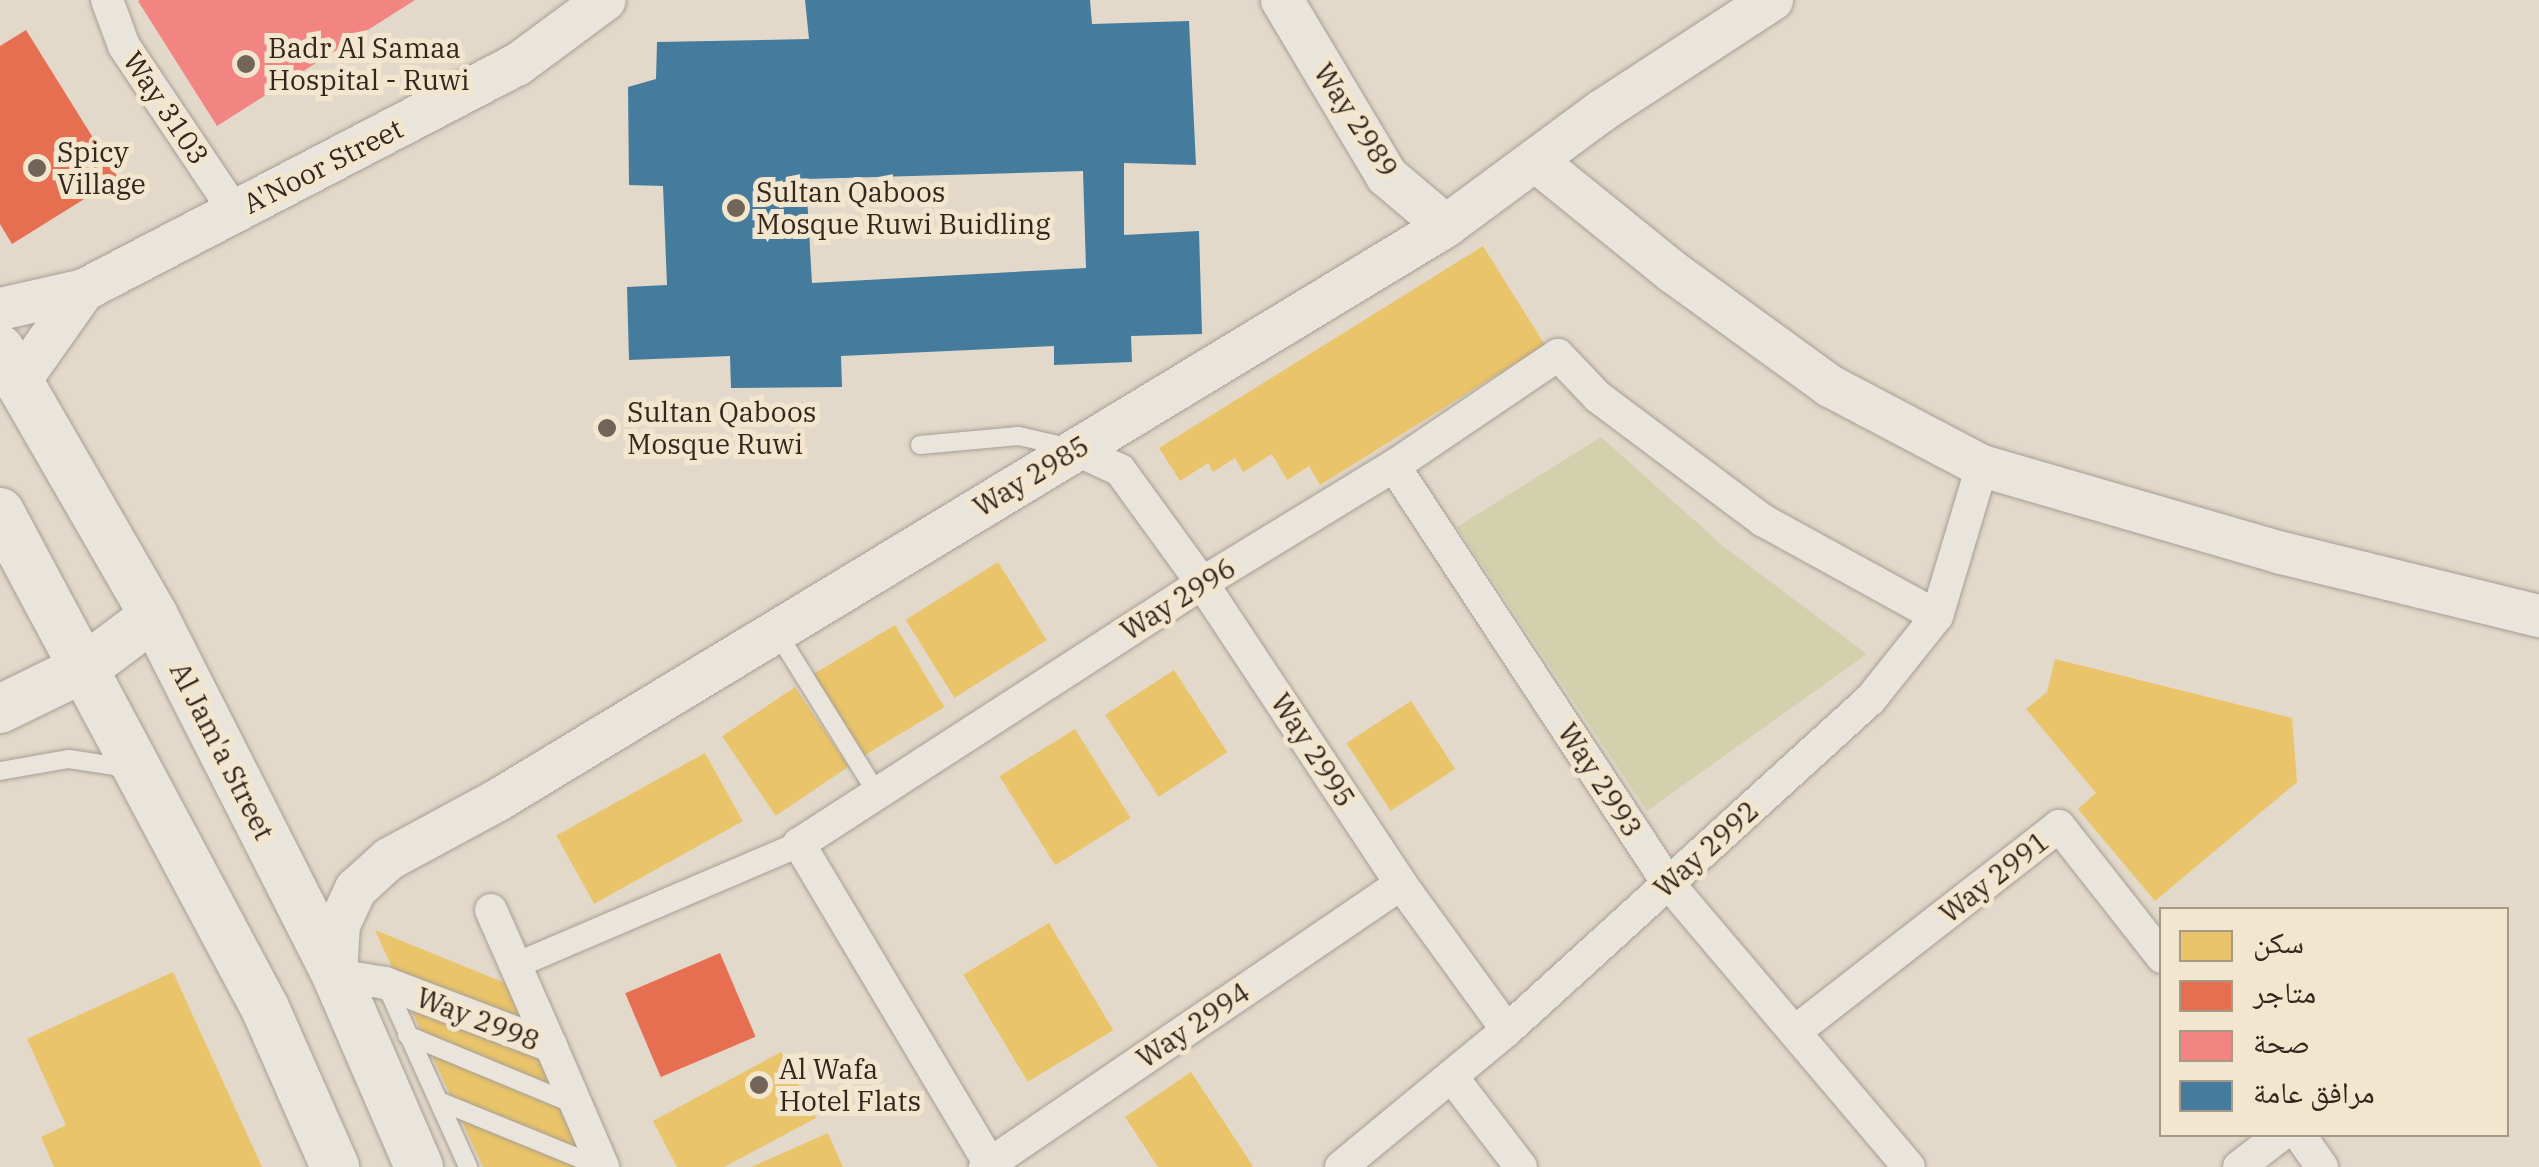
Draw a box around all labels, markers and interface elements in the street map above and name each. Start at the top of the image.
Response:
place label: Badr Al Samaa Hospital - Ruwi [268,31,470,97]
street label: Way 3103 [116,45,216,171]
marker: Badr Al Samaa Hospital - Ruwi [233,51,259,77]
street label: Way 2989 [1307,57,1405,183]
street label: A'Noor Street [238,111,408,221]
place label: Spicy Village [57,135,146,201]
marker: Spicy Village [26,157,48,179]
place label: Sultan Qaboos Mosque Ruwi Buidling [756,175,1051,241]
marker: Sultan Qaboos Mosque Ruwi Buidling [725,197,747,219]
place label: Sultan Qaboos Mosque Ruwi [627,395,816,461]
marker: Sultan Qaboos Mosque Ruwi [596,417,618,439]
street label: Way 2985 [967,428,1095,524]
street label: Way 2996 [1114,551,1242,647]
street label: Al Jam'a Street [163,657,281,845]
street label: Way 2995 [1264,687,1362,813]
street label: Way 2993 [1551,717,1649,843]
street label: Way 2992 [1647,793,1765,905]
street label: Way 2991 [1933,824,2055,930]
legend [2159,907,2509,1137]
text: سكن [2253,922,2304,961]
text: متاجر [2253,972,2316,1011]
street label: Way 2994 [1130,975,1256,1075]
street label: Way 2998 [412,980,544,1058]
text: صحة [2253,1022,2310,1061]
place label: Al Wafa Hotel Flats [779,1052,921,1118]
text: مرافق عامة [2253,1072,2375,1111]
marker: Al Wafa Hotel Flats [748,1074,770,1096]

